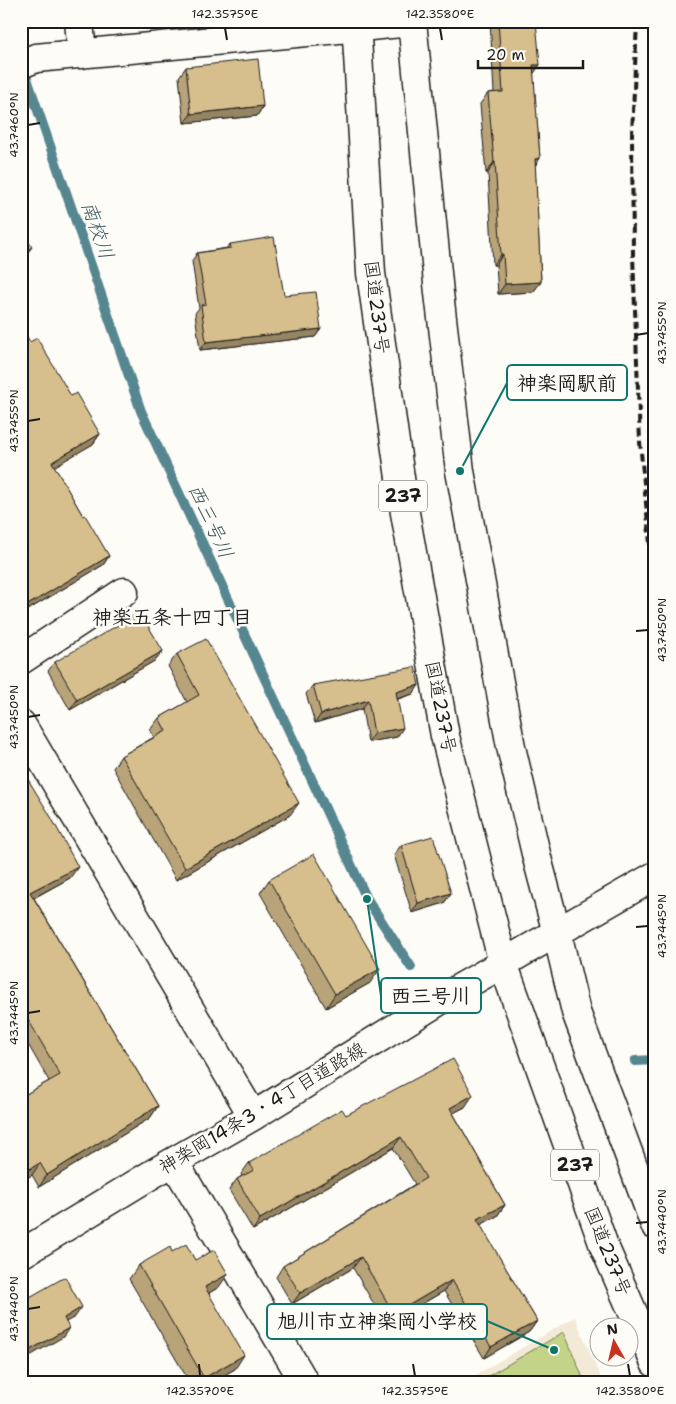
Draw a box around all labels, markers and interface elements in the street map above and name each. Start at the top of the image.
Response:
text: 142.3575°E [192,6,258,22]
text: 142.3580°E [406,6,474,22]
scale bar [478,38,584,70]
text: 20 m [486,45,525,65]
text: 43.7460°N [6,92,22,158]
water label: 南校川 [76,197,120,263]
street label: 国道237号 [359,259,395,355]
text: 43.7455°N [654,301,670,365]
callout: 神楽岡駅前 [507,365,627,400]
text: 神楽岡駅前 [517,370,617,396]
text: 43.7455°N [6,389,22,453]
water label: 西三号川 [182,479,240,563]
road number: 237 [379,481,427,512]
text: 43.7450°N [654,598,670,662]
district label: 神楽五条十四丁目 [92,604,252,630]
street label: 国道237号 [420,658,462,756]
text: 43.7450°N [6,685,22,749]
text: 43.7445°N [654,894,670,958]
callout: 西三号川 [381,978,481,1013]
text: 43.7445°N [6,981,22,1045]
text: 西三号川 [391,983,471,1009]
street label: 神楽岡14条3・4丁目道路線 [154,1036,370,1180]
road number: 237 [551,1150,599,1180]
text: 43.7440°N [654,1189,670,1255]
street label: 国道237号 [579,1203,637,1299]
text: 43.7440°N [6,1276,22,1342]
callout: 旭川市立神楽岡小学校 [267,1304,487,1339]
text: 旭川市立神楽岡小学校 [277,1308,477,1334]
north arrow [588,1316,638,1366]
text: N [605,1319,619,1339]
text: 142.3570°E [166,1383,234,1399]
text: 142.3575°E [382,1383,448,1399]
text: 142.3580°E [596,1383,664,1399]

